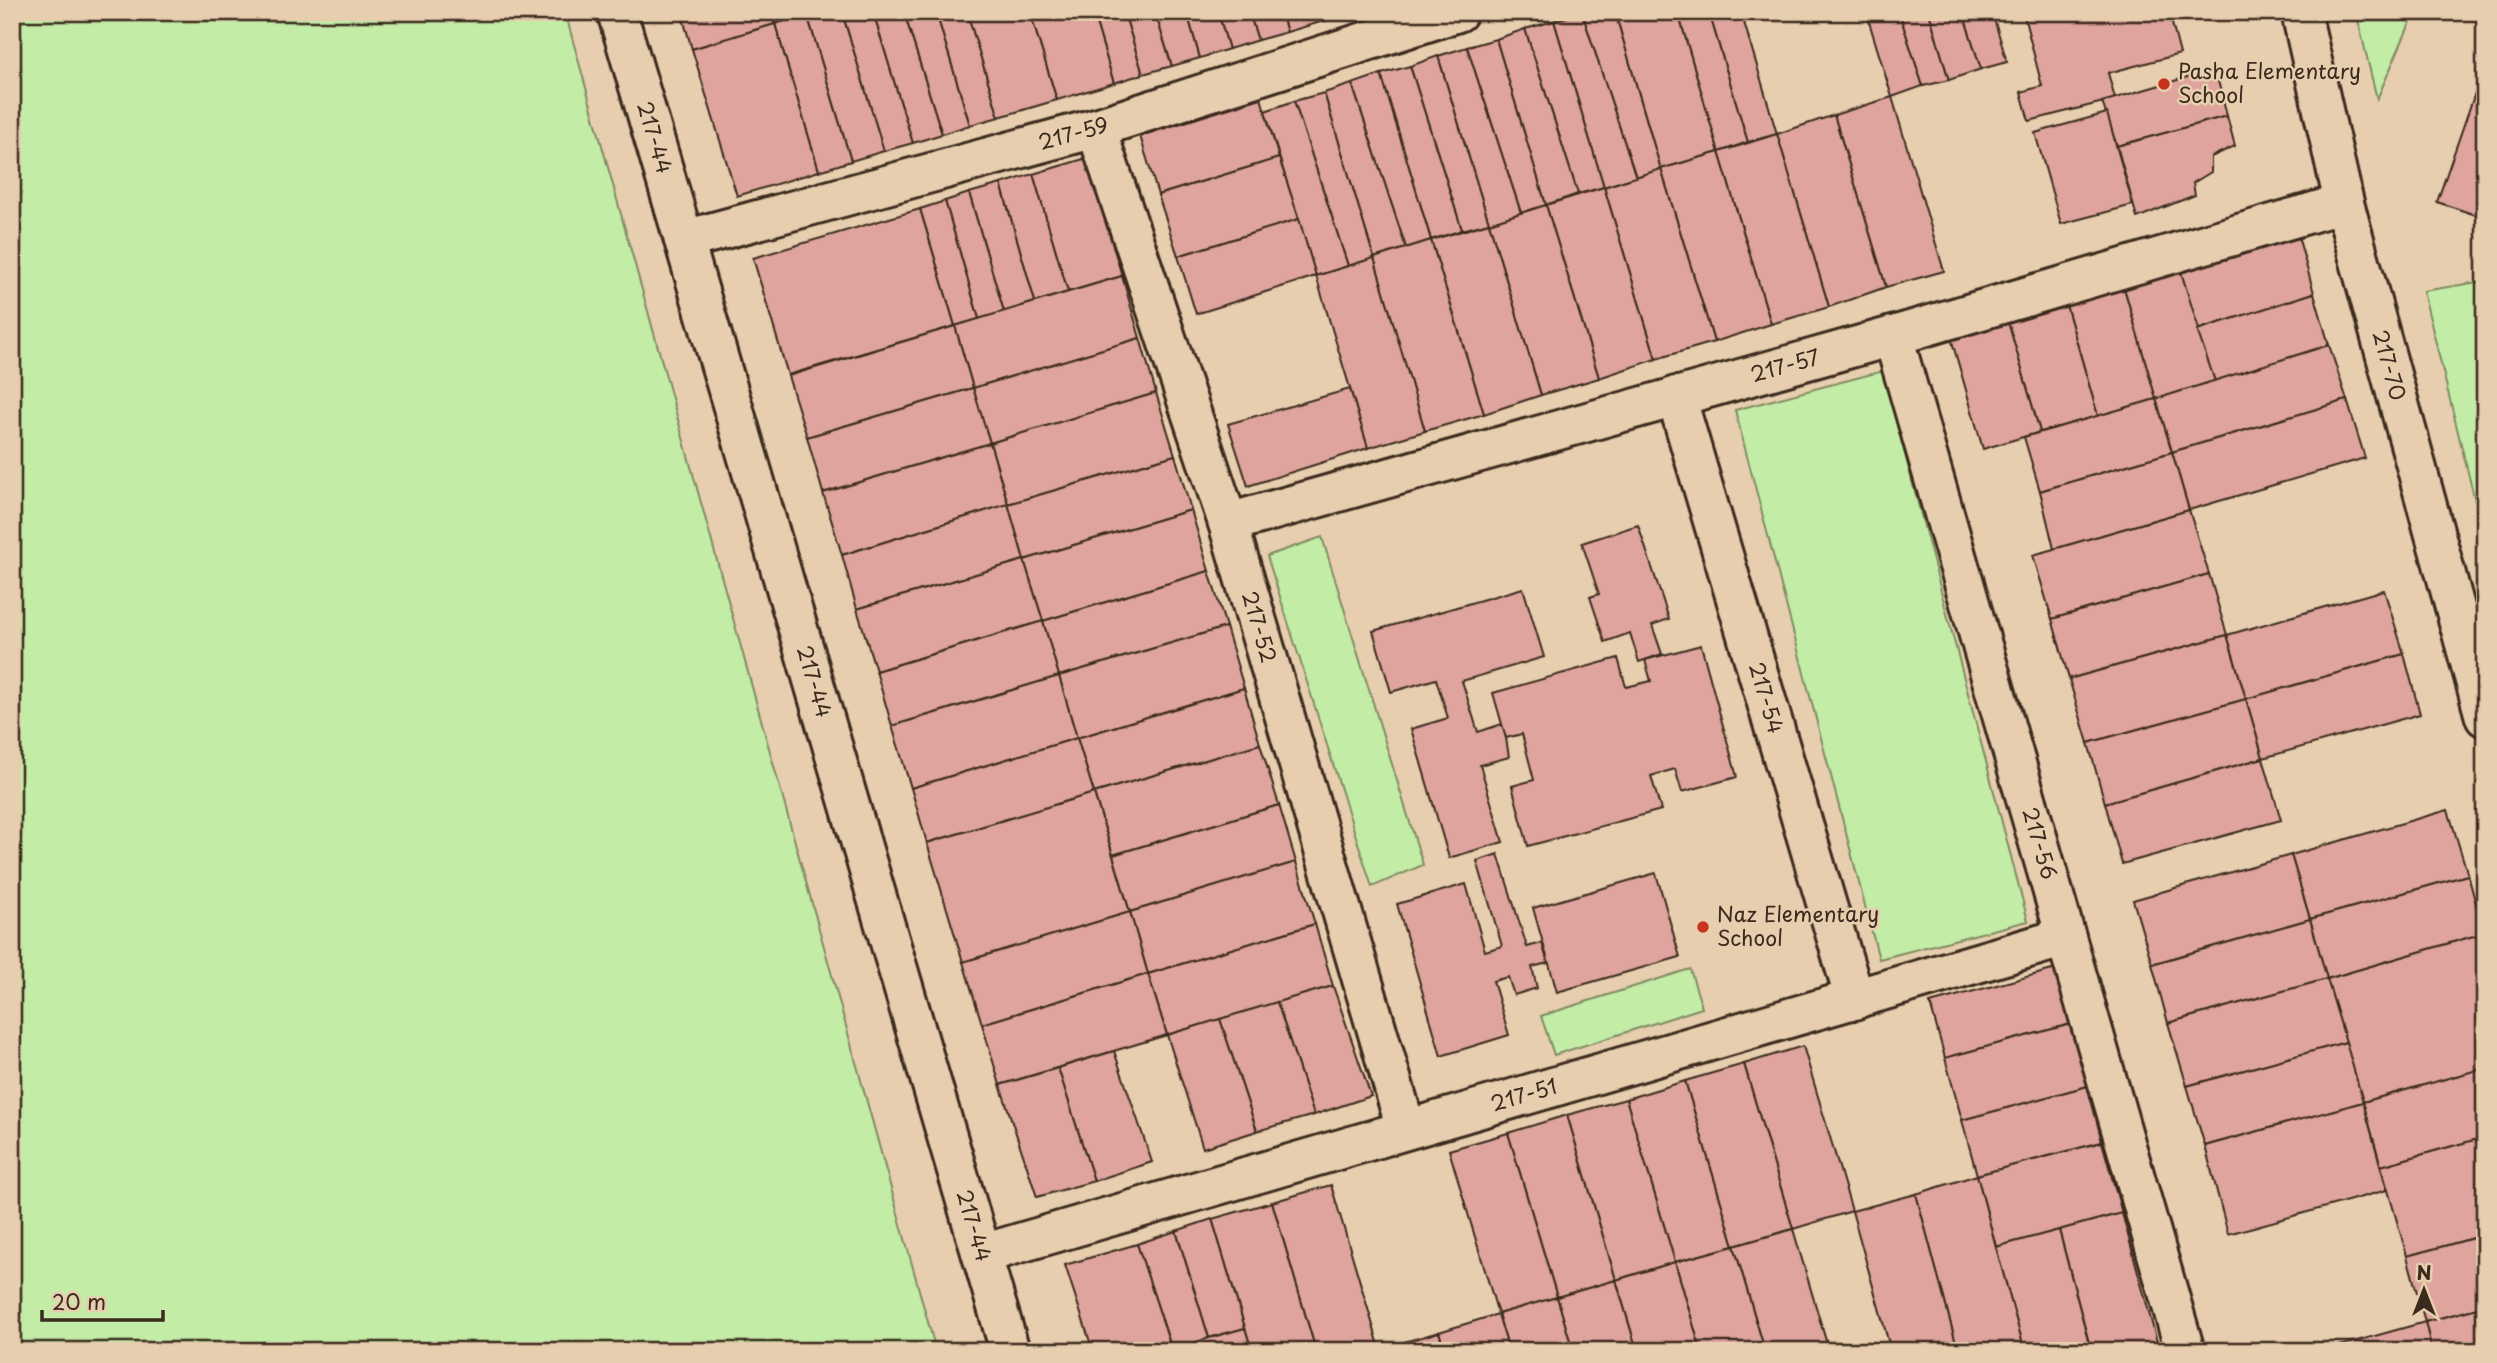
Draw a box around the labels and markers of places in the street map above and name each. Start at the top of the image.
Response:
place label: Pasha Elementary School [2178,54,2361,110]
marker: Pasha Elementary School [2156,76,2172,92]
place label: Naz Elementary School [1717,897,1879,953]
marker: Naz Elementary School [1695,919,1711,935]

